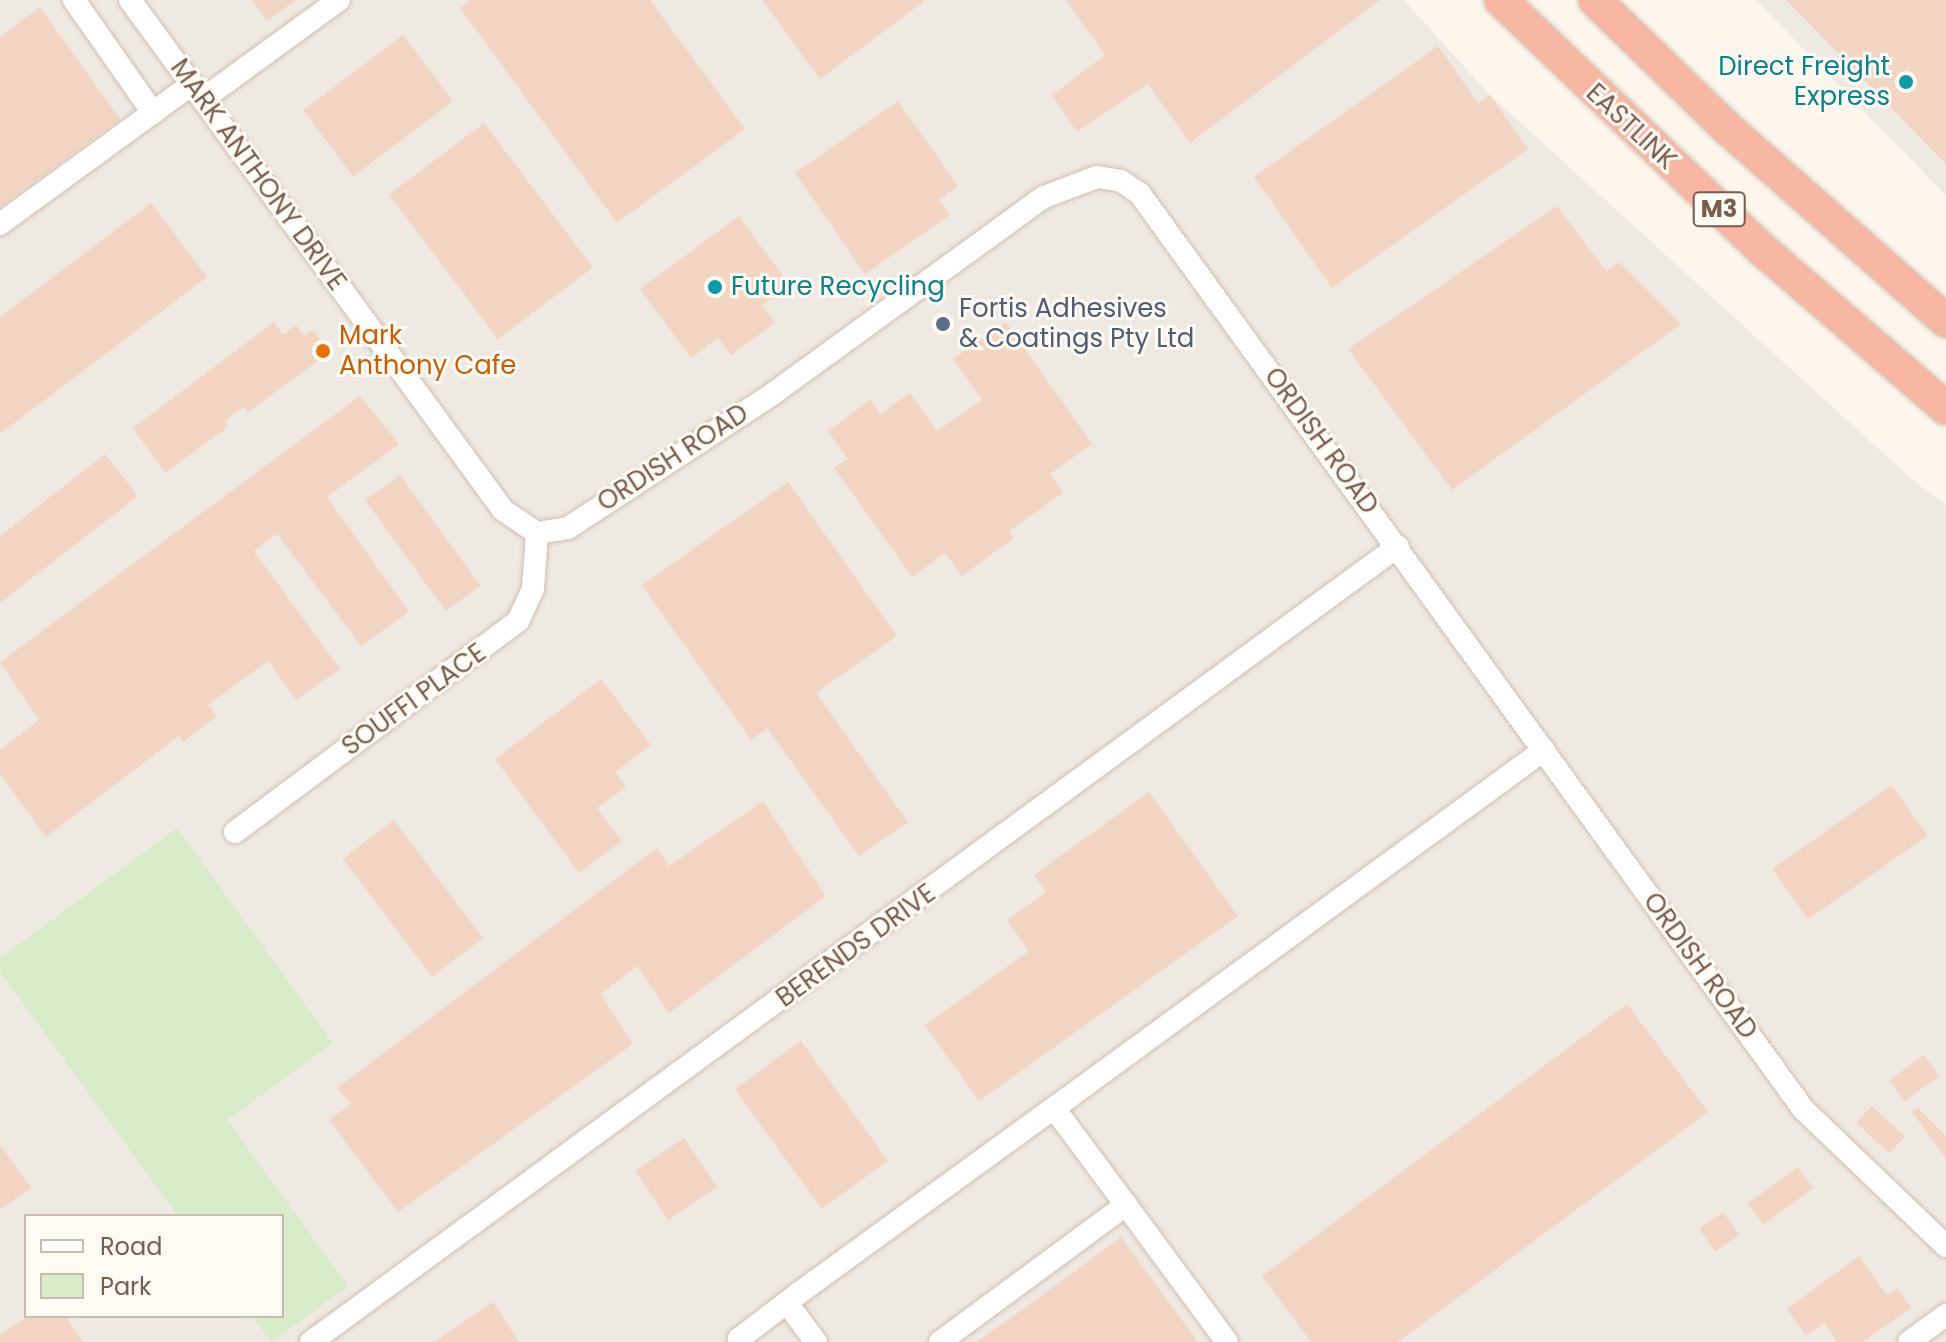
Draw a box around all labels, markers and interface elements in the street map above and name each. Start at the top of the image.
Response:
place label: Direct Freight Express [1718,51,1890,112]
street label: MARK ANTHONY DRIVE [164,53,352,297]
marker: Direct Freight Express [1897,73,1915,91]
street label: EASTLINK [1580,78,1682,176]
road number: M3 [1691,189,1747,229]
place label: Future Recycling [731,271,945,303]
marker: Future Recycling [706,278,724,296]
place label: Fortis Adhesives & Coatings Pty Ltd [959,293,1194,354]
marker: Fortis Adhesives & Coatings Pty Ltd [934,315,952,333]
place label: Mark Anthony Cafe [339,320,516,382]
marker: Mark Anthony Cafe [314,342,332,360]
street label: ORDISH ROAD [1257,362,1385,520]
street label: ORDISH ROAD [592,398,754,518]
street label: SOUFFI PLACE [336,637,492,763]
street label: BERENDS DRIVE [770,878,942,1014]
street label: ORDISH ROAD [1636,887,1764,1045]
legend [24,1214,284,1318]
text: Road [100,1230,162,1263]
text: Park [100,1270,151,1303]

